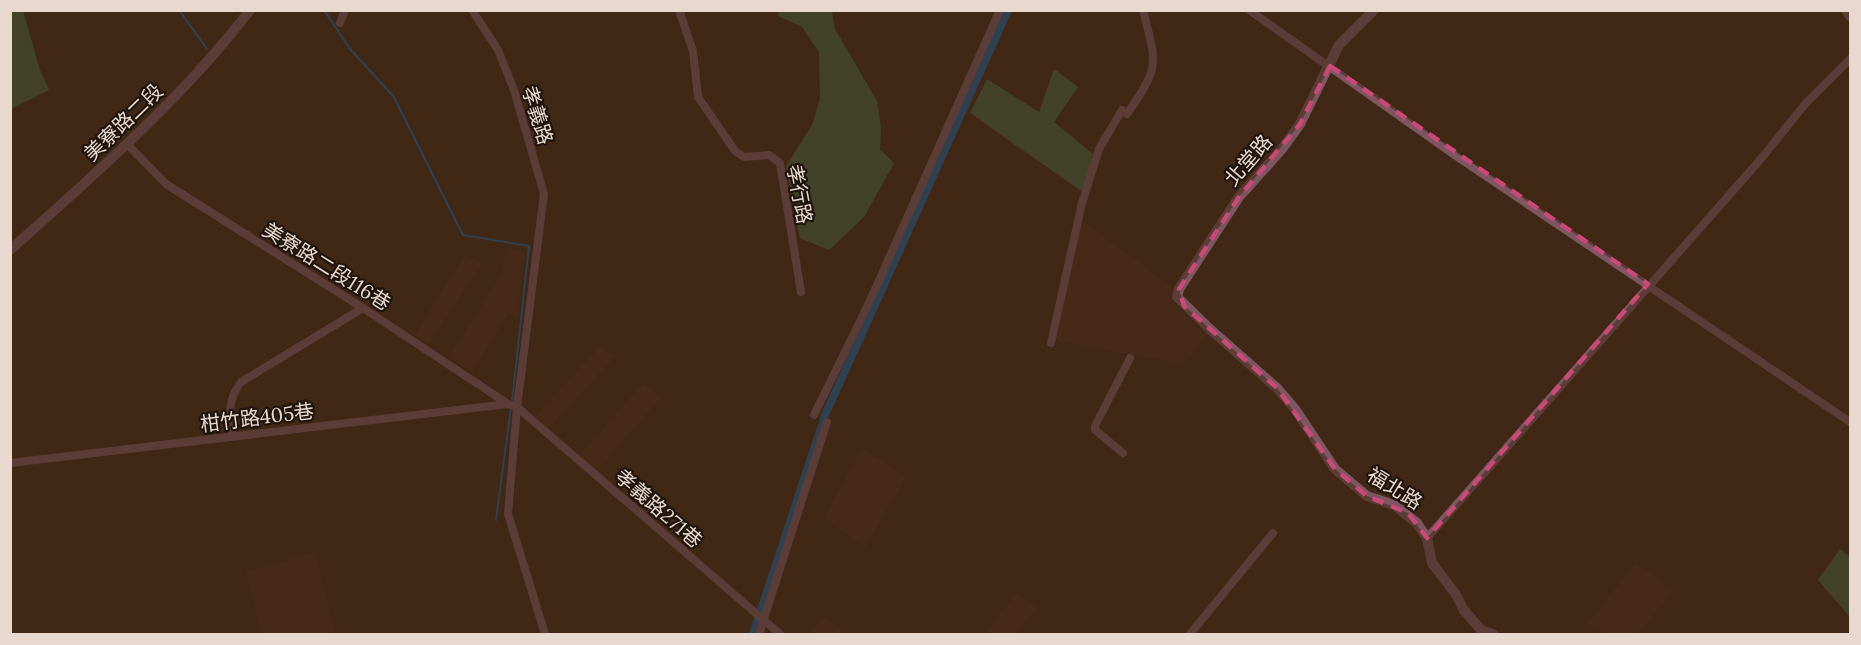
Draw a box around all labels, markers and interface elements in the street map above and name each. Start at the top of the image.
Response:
street label: 美寮路二段 [78,78,168,166]
street label: 孝義路 [517,83,559,147]
street label: 北堂路 [1219,129,1277,191]
street label: 孝行路 [782,162,818,226]
street label: 美寮路二段116巷 [258,217,396,315]
street label: 柑竹路405巷 [199,398,315,436]
street label: 福北路 [1363,462,1427,514]
street label: 孝義路271巷 [610,463,708,553]

